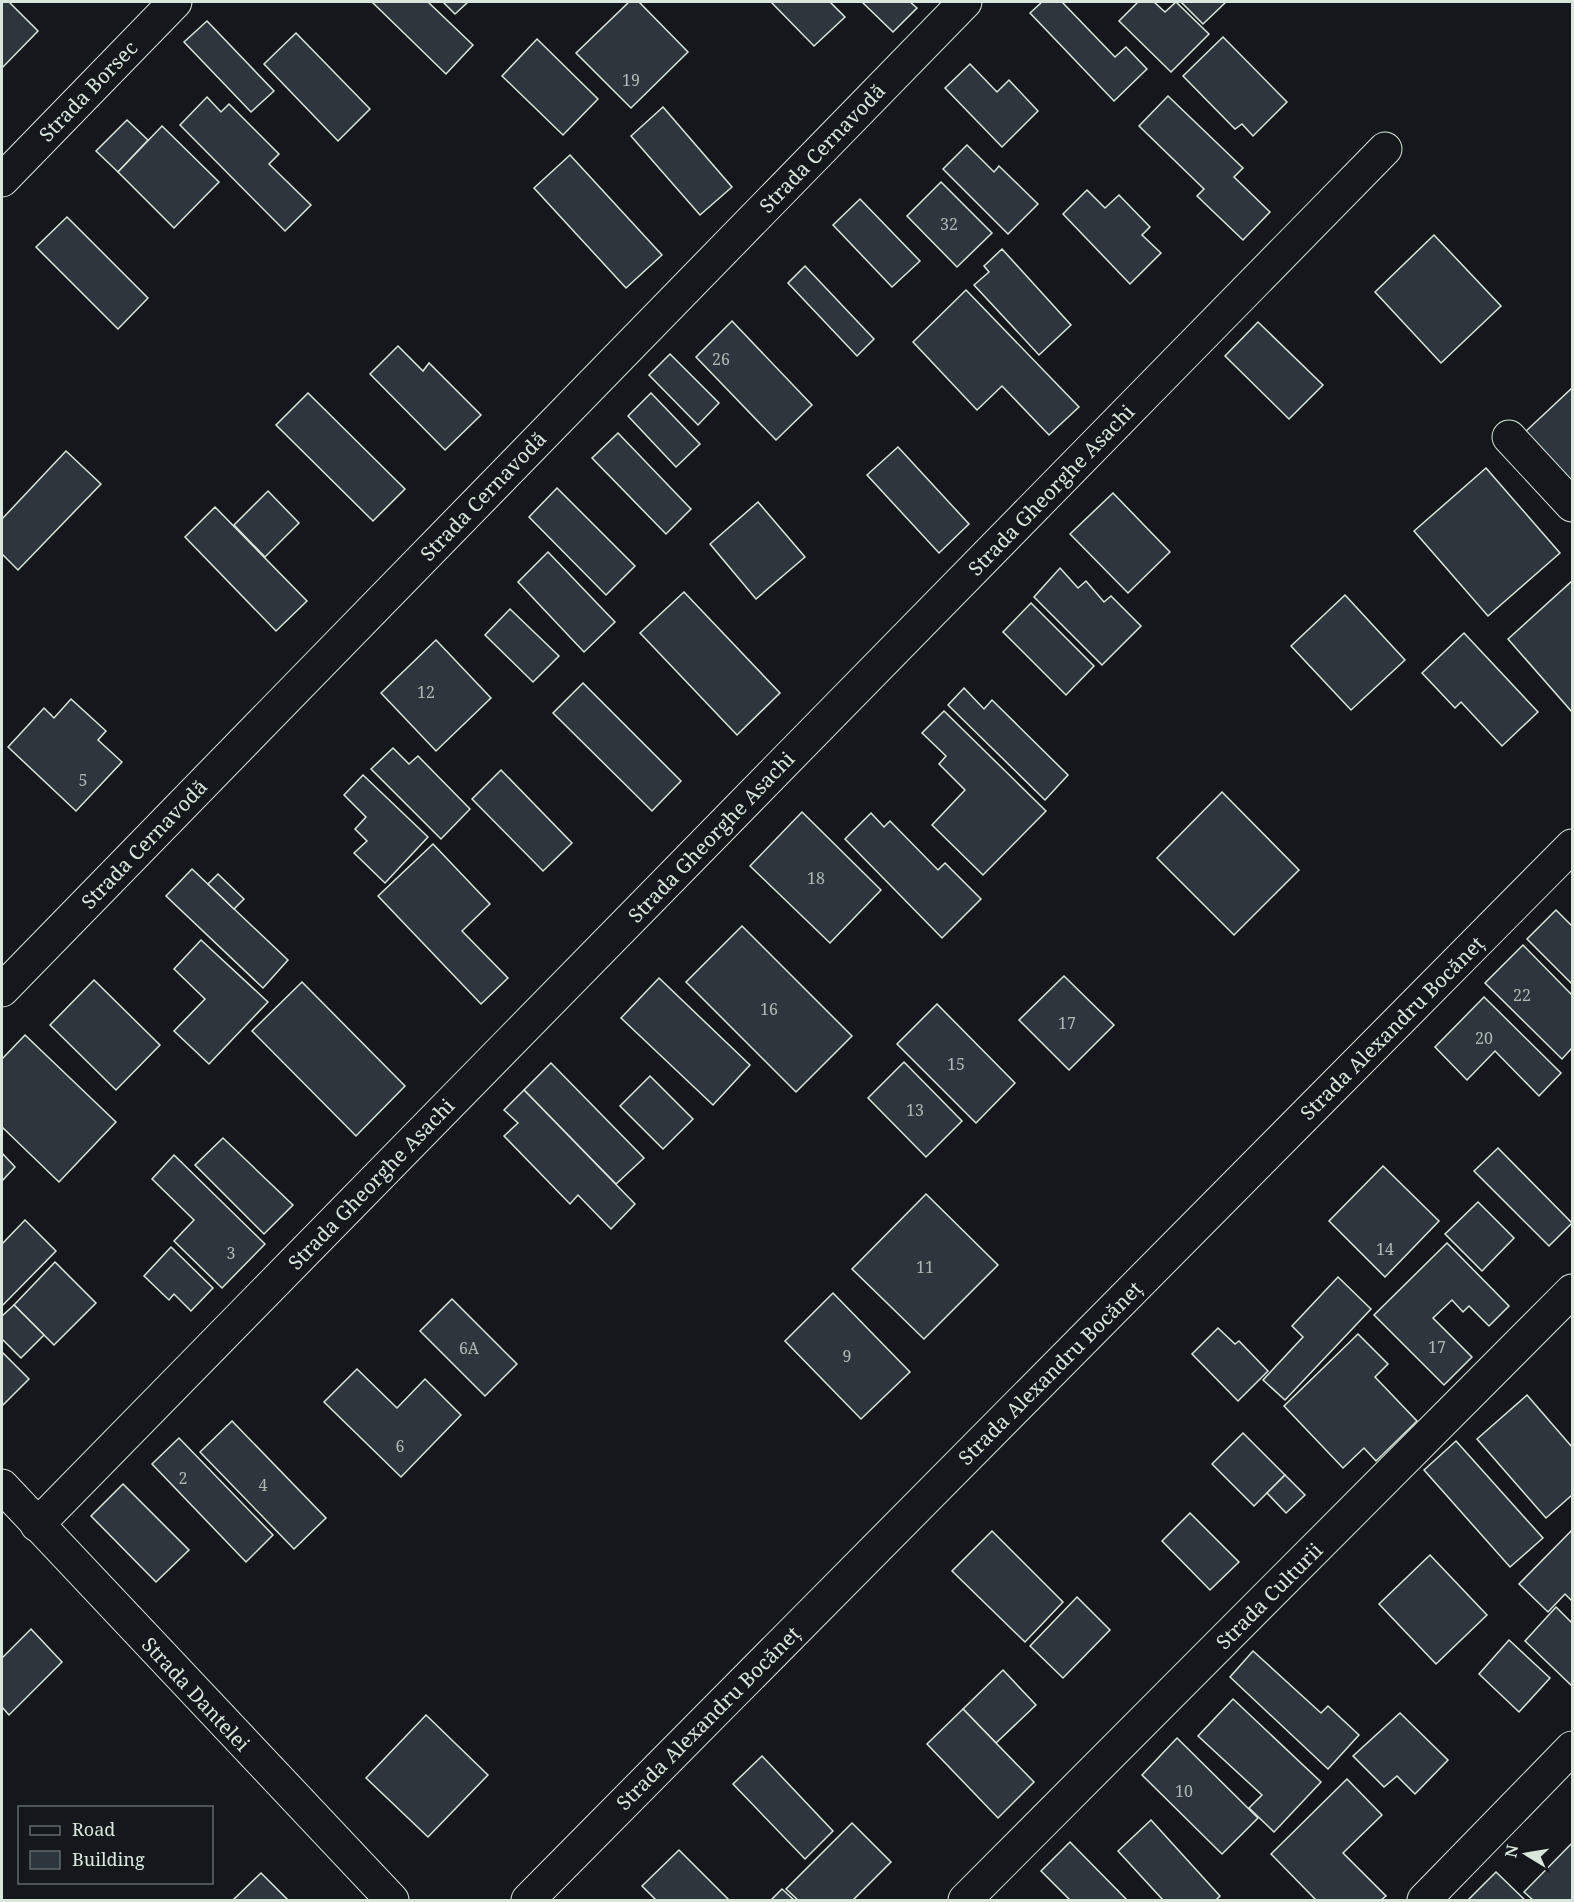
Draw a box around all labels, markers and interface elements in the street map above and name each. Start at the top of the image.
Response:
street label: Strada Borsec [33,35,143,147]
house number: 19 [622,69,640,91]
street label: Strada Cernavodă [753,77,891,219]
house number: 32 [940,213,958,235]
house number: 26 [712,348,730,370]
street label: Strada Gheorghe Asachi [962,398,1140,581]
street label: Strada Cernavodă [414,425,552,567]
house number: 12 [417,681,435,703]
street label: Strada Gheorghe Asachi [622,745,800,928]
house number: 5 [79,769,87,791]
street label: Strada Cernavodă [75,773,213,915]
house number: 18 [807,867,825,889]
street label: Strada Alexandru Bocăneț [1294,930,1490,1126]
house number: 22 [1513,984,1531,1006]
house number: 16 [760,998,778,1020]
house number: 17 [1058,1012,1076,1034]
house number: 20 [1475,1027,1493,1049]
house number: 15 [947,1053,965,1075]
street label: Strada Gheorghe Asachi [282,1092,460,1275]
house number: 13 [906,1099,924,1121]
house number: 14 [1376,1238,1394,1260]
house number: 3 [227,1242,236,1264]
house number: 11 [916,1256,934,1278]
street label: Strada Alexandru Bocăneț [952,1275,1148,1471]
house number: 17 [1428,1336,1446,1358]
house number: 6A [459,1337,480,1359]
house number: 9 [843,1345,851,1367]
house number: 6 [396,1435,405,1457]
house number: 2 [179,1467,187,1489]
house number: 4 [259,1474,268,1496]
street label: Strada Culturii [1210,1537,1328,1655]
street label: Strada Alexandru Bocăneț [610,1620,806,1816]
street label: Strada Dantelei [136,1631,256,1757]
house number: 10 [1175,1780,1193,1802]
legend [18,1806,213,1884]
text: Road [72,1817,115,1841]
north arrow [1496,1824,1556,1884]
text: N [1499,1842,1523,1859]
text: Building [72,1847,145,1871]

